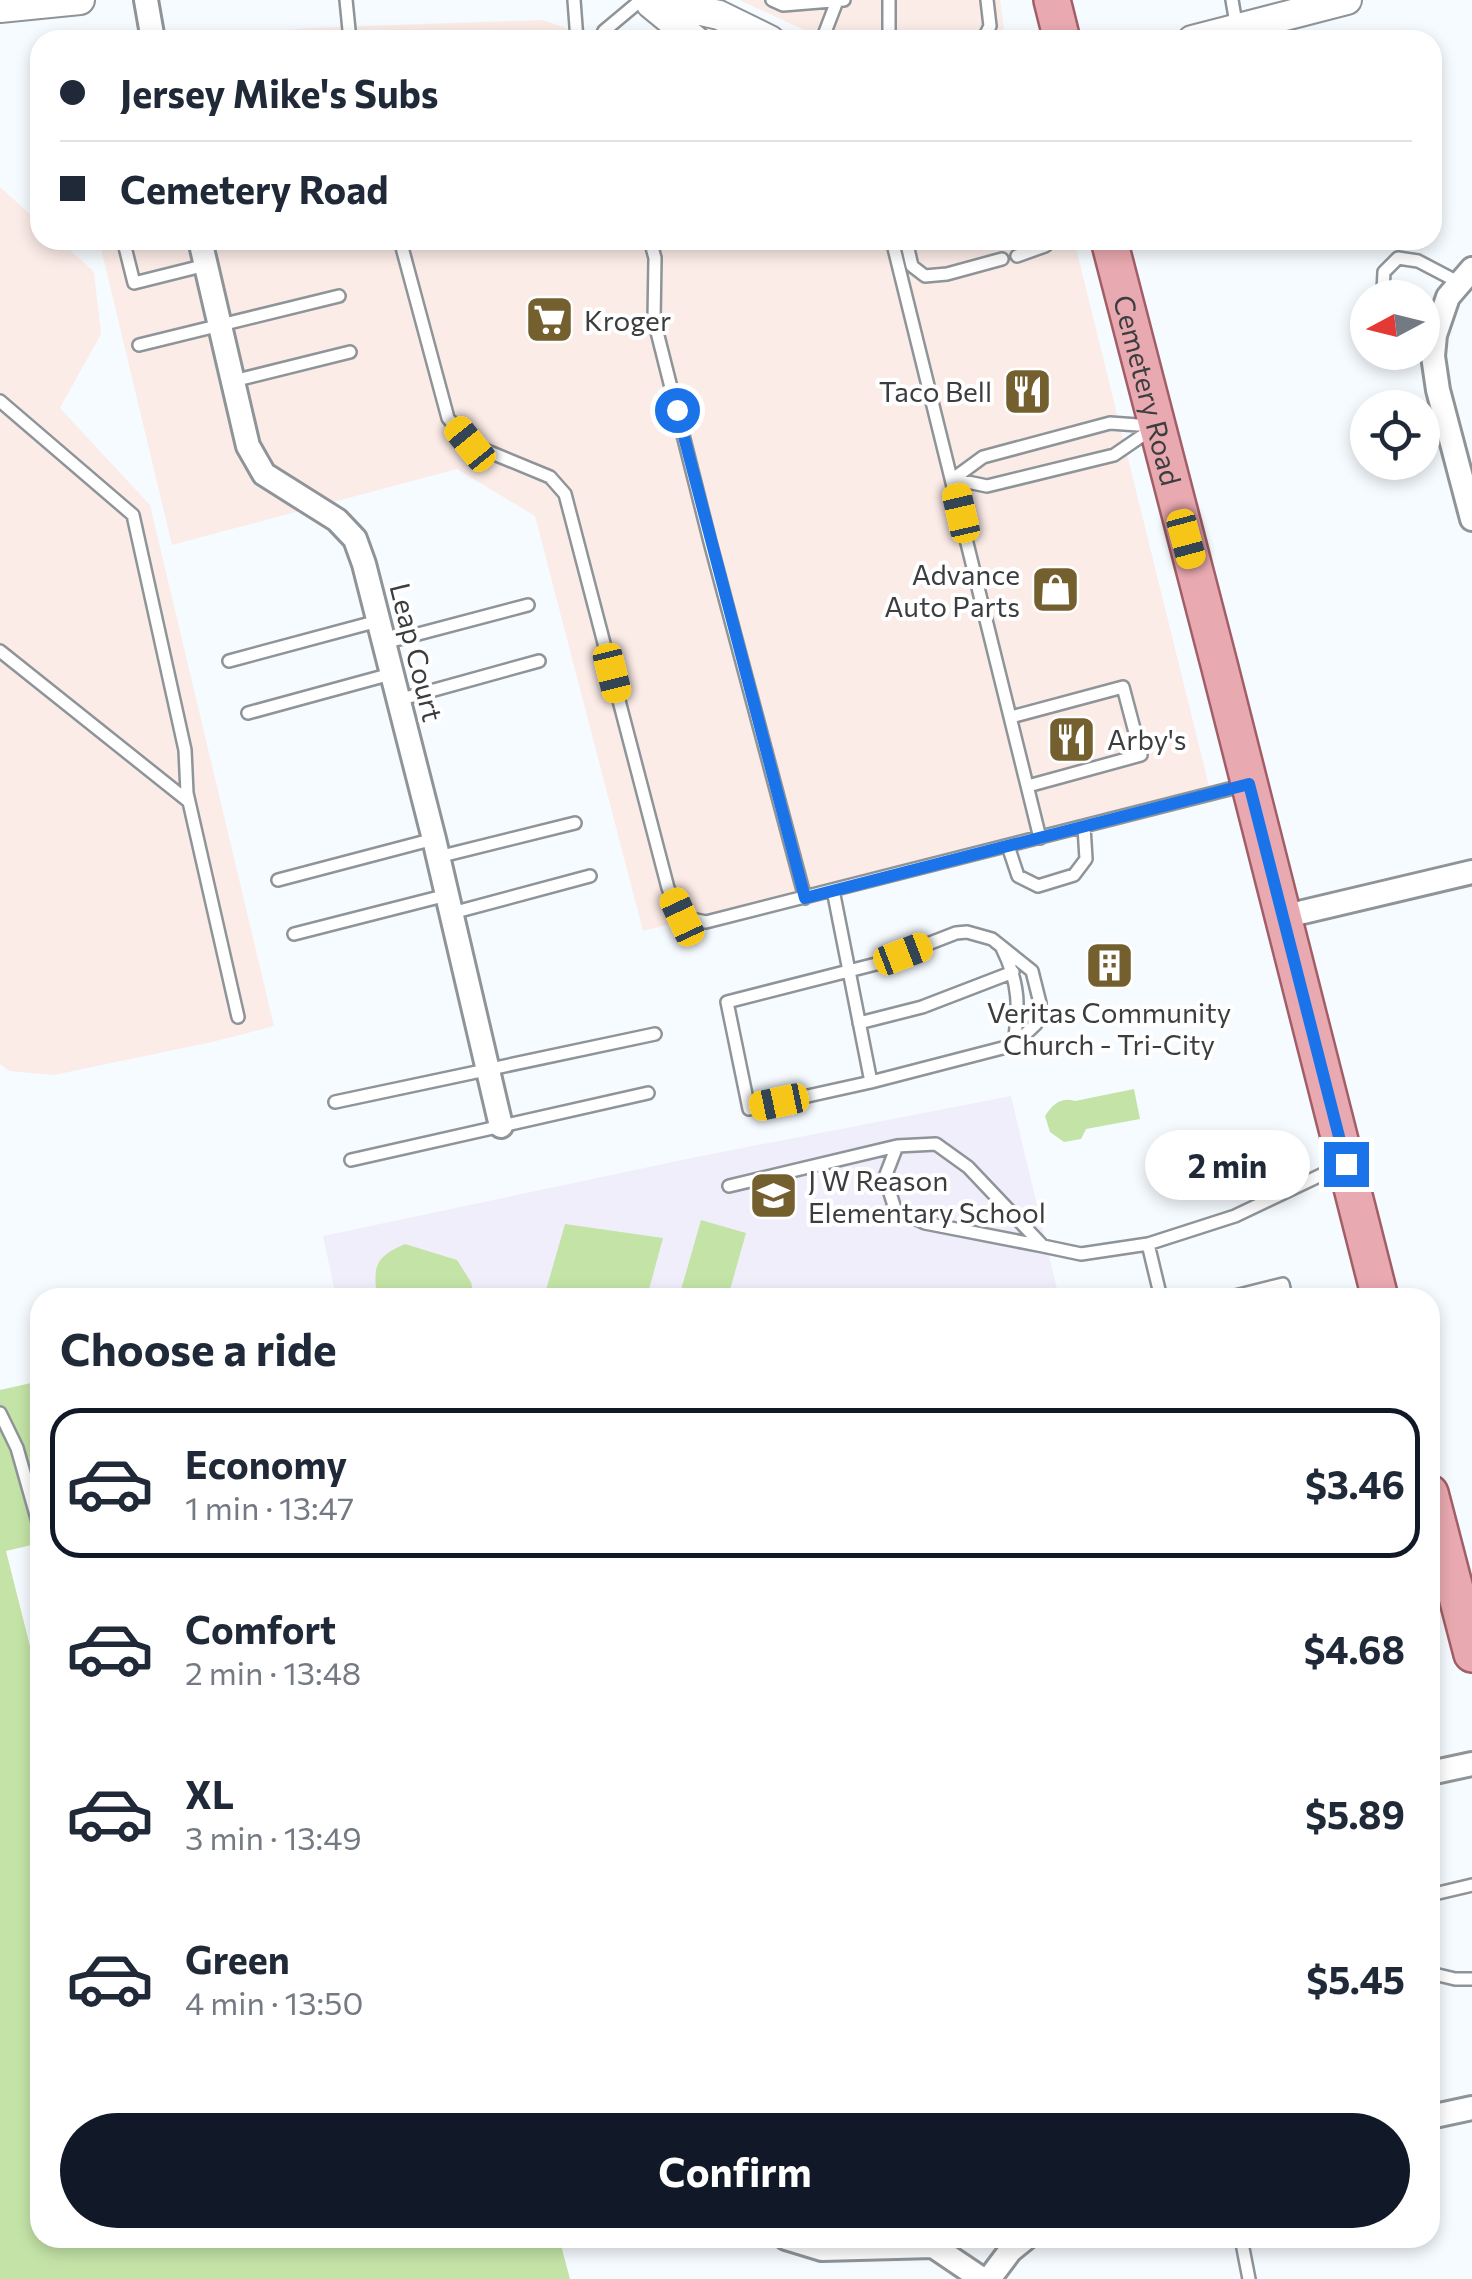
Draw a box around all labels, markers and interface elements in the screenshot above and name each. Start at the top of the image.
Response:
text: Jersey Mike's Subs [120,69,438,116]
text: Cemetery Road [120,165,389,212]
north arrow [1350,280,1440,370]
map controls [1350,280,1440,480]
street label: Cemetery Road [1107,291,1189,489]
supermarket icon: Kroger [523,294,575,346]
place label: Kroger [584,303,671,337]
restaurant icon: Taco Bell [1001,365,1053,417]
place label: Taco Bell [879,374,992,408]
route start [655,388,700,433]
button: locate [1350,390,1440,480]
car [439,411,501,477]
car [940,480,982,546]
car [1164,506,1208,572]
place label: Advance Auto Parts [884,557,1020,623]
shop icon: Advance Auto Parts [1029,564,1081,616]
street label: Leap Court [383,579,451,725]
car [590,640,634,706]
restaurant icon: Arby's [1046,713,1098,765]
place label: Arby's [1107,722,1187,756]
car [656,883,708,951]
car [870,929,936,979]
building icon: Veritas Community Church - Tri-City [1083,939,1135,991]
place label: Veritas Community Church - Tri-City [987,995,1231,1061]
car [747,1081,811,1123]
callout: 2 min [1146,1129,1311,1199]
route end [1324,1142,1369,1187]
text: 2 min [1188,1145,1267,1185]
place label: J W Reason Elementary School [808,1163,1046,1229]
school or university icon: J W Reason Elementary School [747,1170,799,1222]
text: Choose a ride [60,1320,337,1375]
icon: car [65,1438,155,1528]
text: Economy [185,1440,347,1487]
text: $3.46 [1305,1460,1405,1507]
text: 1 min · 13:47 [185,1487,354,1527]
icon: car [65,1603,155,1693]
text: Comfort [185,1605,336,1652]
text: $4.68 [1304,1625,1405,1672]
text: 2 min · 13:48 [185,1652,361,1692]
icon: car [65,1768,155,1858]
text: XL [185,1770,234,1817]
text: $5.89 [1305,1790,1405,1837]
text: 3 min · 13:49 [185,1817,362,1857]
icon: car [65,1933,155,2023]
text: Green [185,1935,290,1982]
text: $5.45 [1306,1955,1405,2002]
text: 4 min · 13:50 [185,1982,363,2022]
button: Confirm [60,2113,1410,2228]

